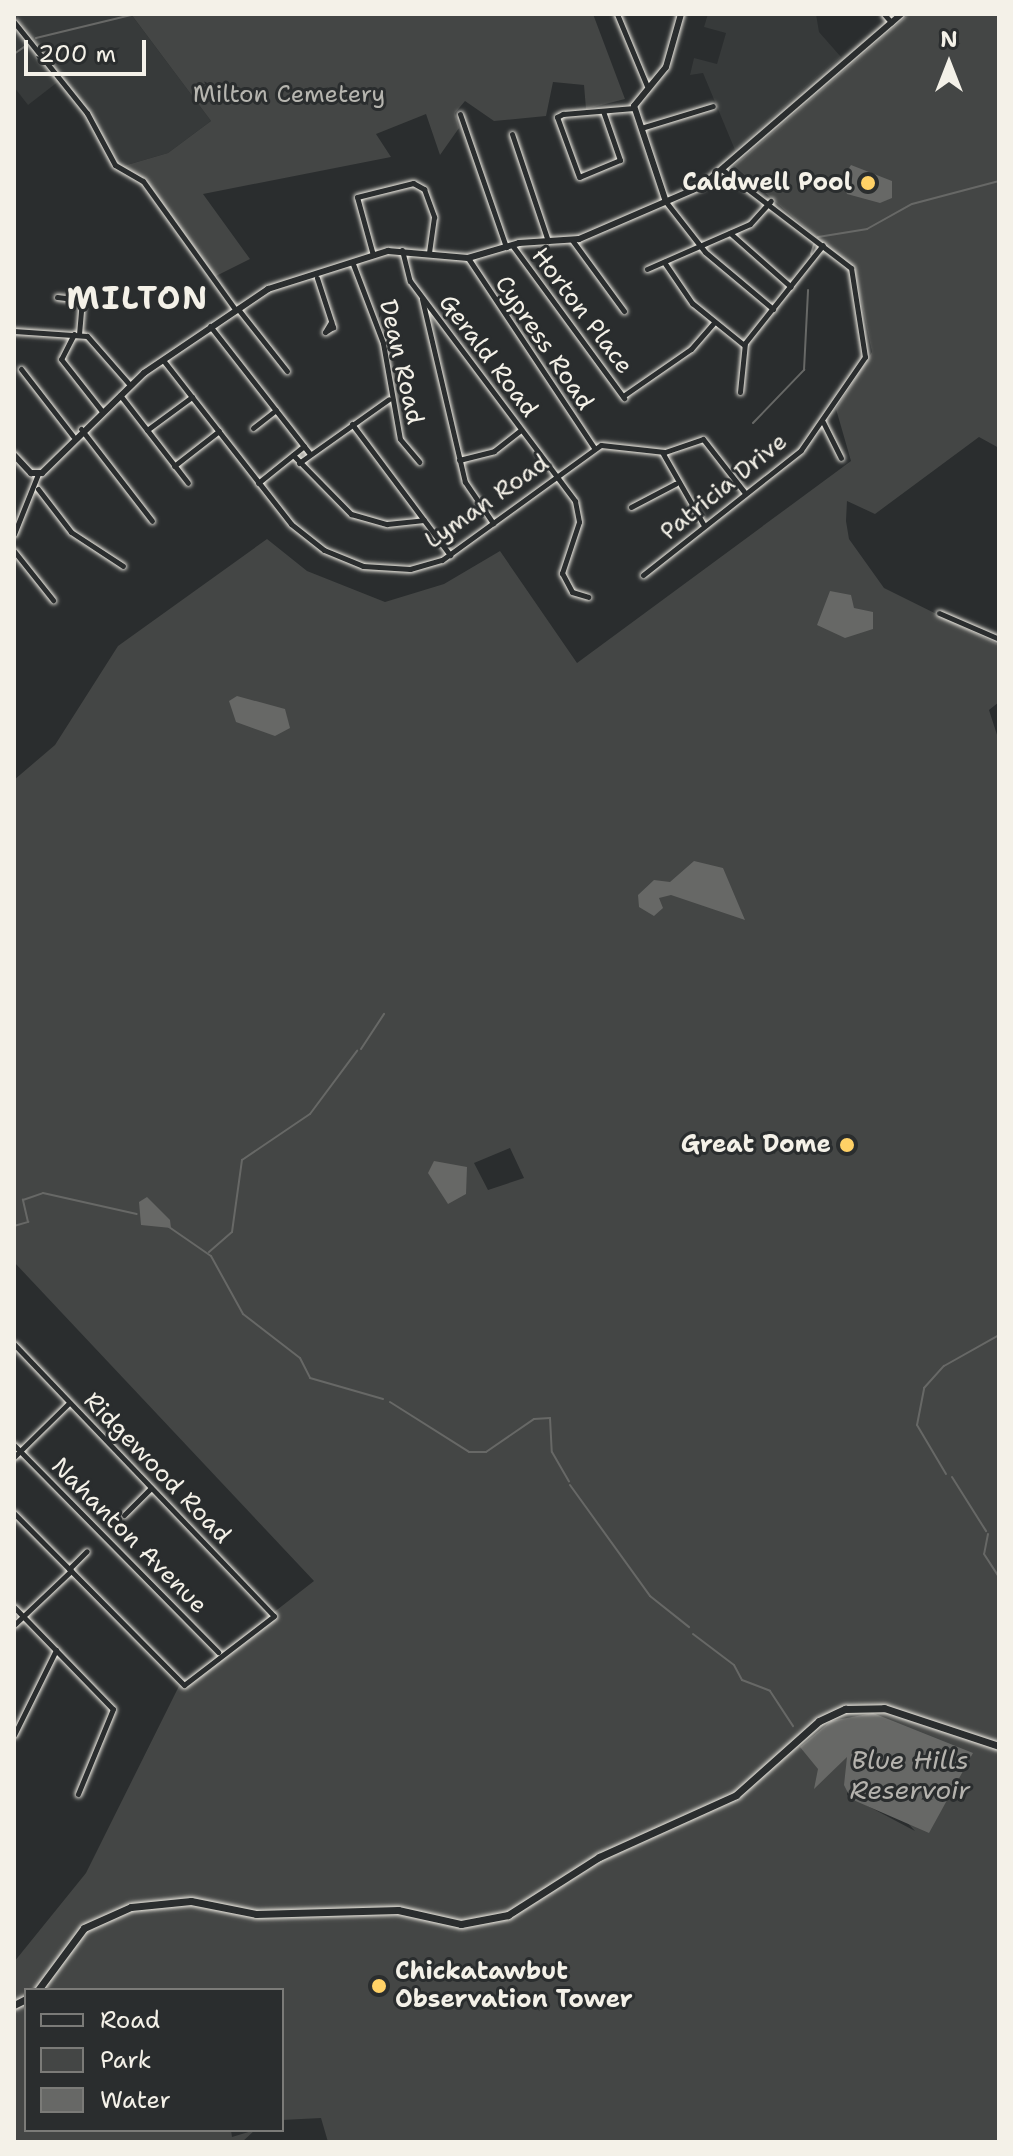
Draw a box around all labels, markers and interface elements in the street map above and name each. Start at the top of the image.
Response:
scale bar [28,24,150,74]
north arrow [909,24,989,104]
text: N [940,25,958,54]
text: 200 m [38,38,116,70]
park label: Milton Cemetery [193,81,385,109]
place label: Caldwell Pool [682,169,852,197]
marker: Caldwell Pool [859,174,877,192]
street label: Horton Place [525,242,639,380]
street label: Cypress Road [488,270,600,416]
district label: MILTON [67,279,209,317]
street label: Gerald Road [432,289,544,423]
street label: Dean Road [373,297,429,427]
street label: Patricia Drive [655,427,793,547]
street label: Lyman Road [420,449,554,555]
place label: Great Dome [681,1131,831,1159]
marker: Great Dome [838,1136,856,1154]
street label: Ridgewood Road [77,1386,237,1550]
street label: Nahanton Avenue [45,1452,213,1620]
water label: Blue Hills Reservoir [850,1744,970,1806]
place label: Chickatawbut Observation Tower [395,1958,633,2014]
marker: Chickatawbut Observation Tower [370,1977,388,1995]
legend [24,1988,284,2132]
text: Road [100,2004,160,2036]
text: Park [100,2044,152,2076]
text: Water [100,2084,171,2116]

